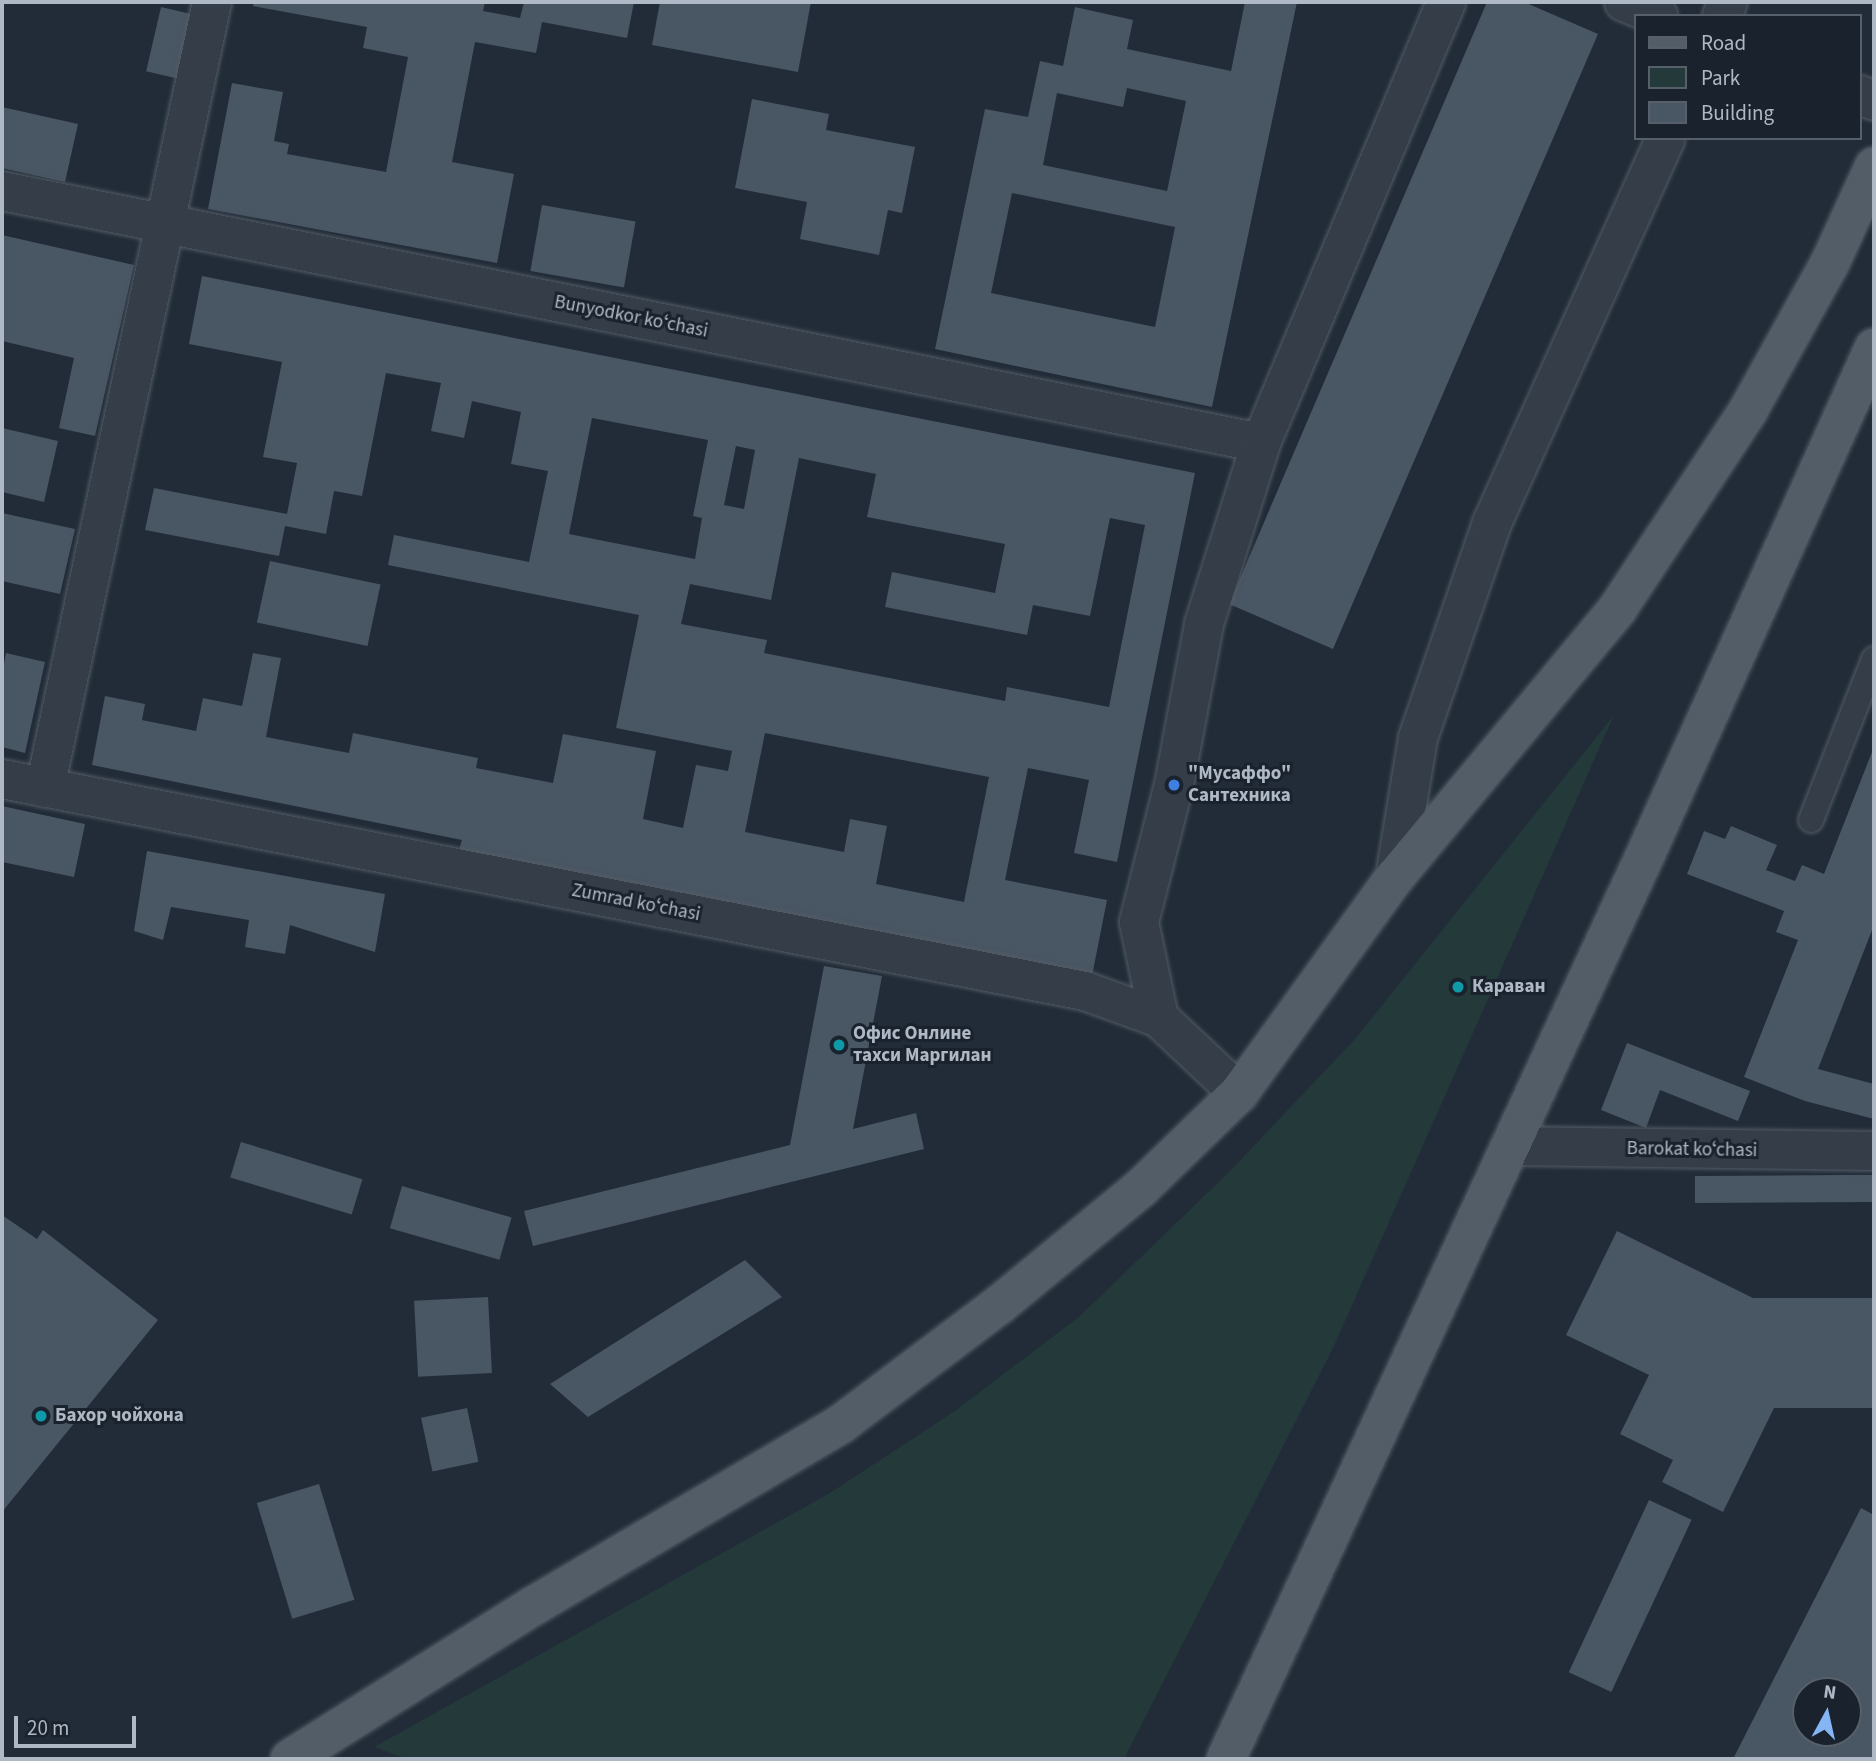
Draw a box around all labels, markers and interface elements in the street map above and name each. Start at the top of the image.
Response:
legend [1634,14,1862,140]
text: Road [1701,28,1746,58]
text: Park [1701,63,1740,93]
text: Building [1701,98,1774,128]
street label: Bunyodkor koʻchasi [552,291,710,343]
place label: "Мусаффо" Сантехника [1188,763,1291,807]
marker: "Мусаффо" Сантехника [1166,777,1182,793]
street label: Zumrad koʻchasi [570,879,702,927]
place label: Караван [1472,976,1545,998]
marker: Караван [1450,979,1466,995]
place label: Офис Онлине тахси Маргилан [853,1023,992,1067]
marker: Офис Онлине тахси Маргилан [831,1037,847,1053]
street label: Barokat koʻchasi [1626,1137,1758,1163]
place label: Бахор чойхона [55,1405,184,1427]
marker: Бахор чойхона [33,1408,49,1424]
north arrow [1792,1677,1862,1747]
text: N [1822,1678,1838,1707]
scale bar [18,1702,140,1746]
text: 20 m [27,1713,69,1743]

